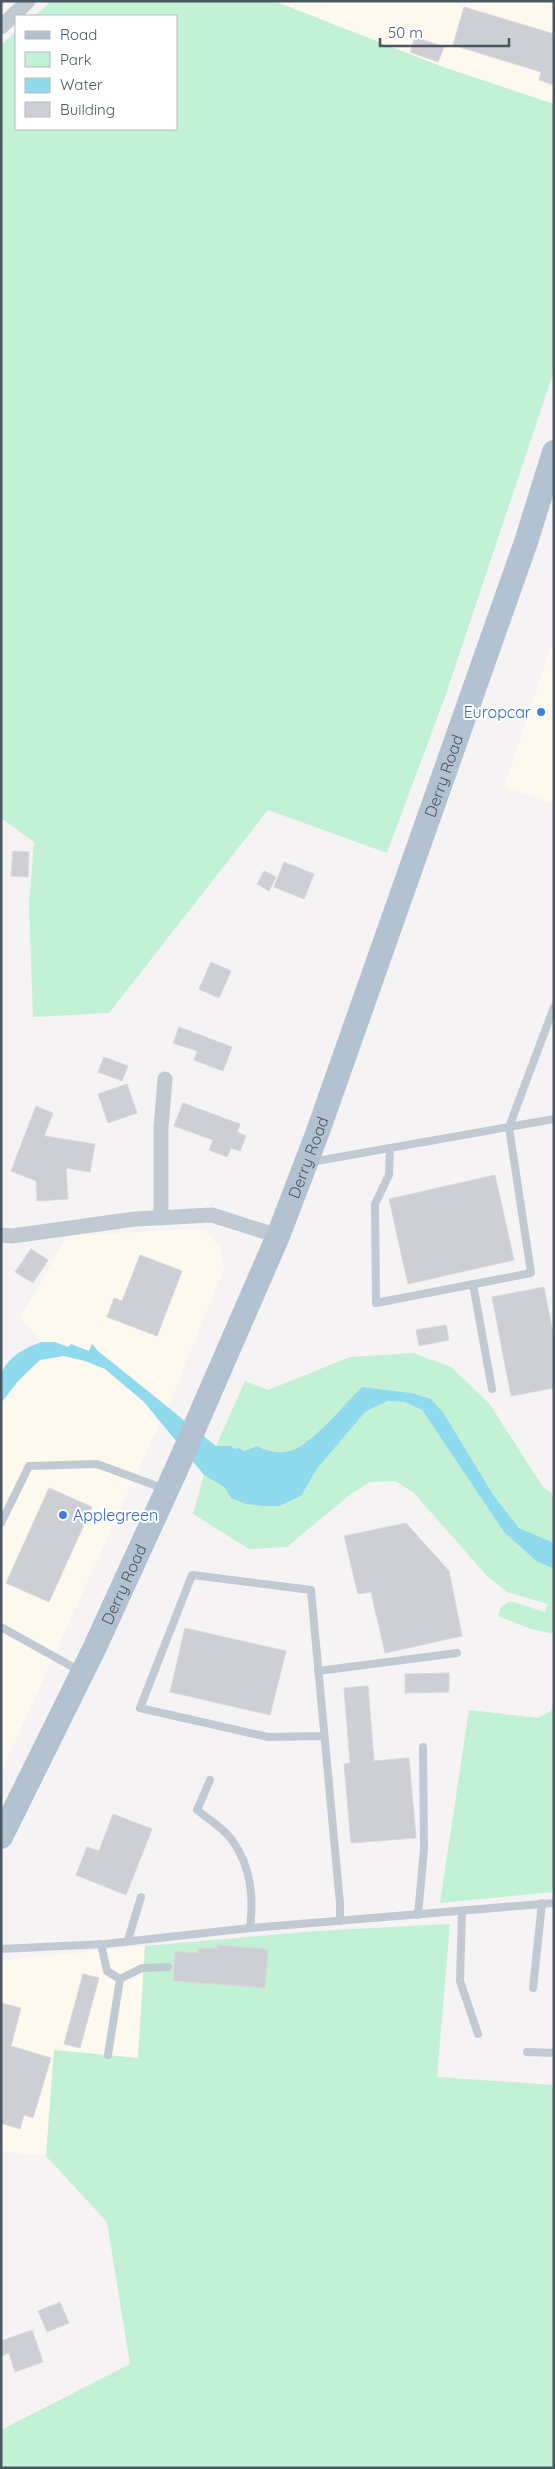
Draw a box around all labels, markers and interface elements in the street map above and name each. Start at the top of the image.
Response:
legend [15,15,178,130]
scale bar [380,15,509,47]
text: 50 m [388,23,423,42]
text: Road [60,25,97,44]
text: Park [60,50,92,69]
text: Water [60,75,103,94]
text: Building [60,100,115,119]
place label: Europcar [464,702,531,722]
marker: Europcar [535,706,547,718]
street label: Derry Road [420,732,467,820]
street label: Derry Road [283,1114,332,1201]
place label: Applegreen [73,1505,158,1525]
marker: Applegreen [57,1509,69,1521]
street label: Derry Road [97,1541,151,1628]

